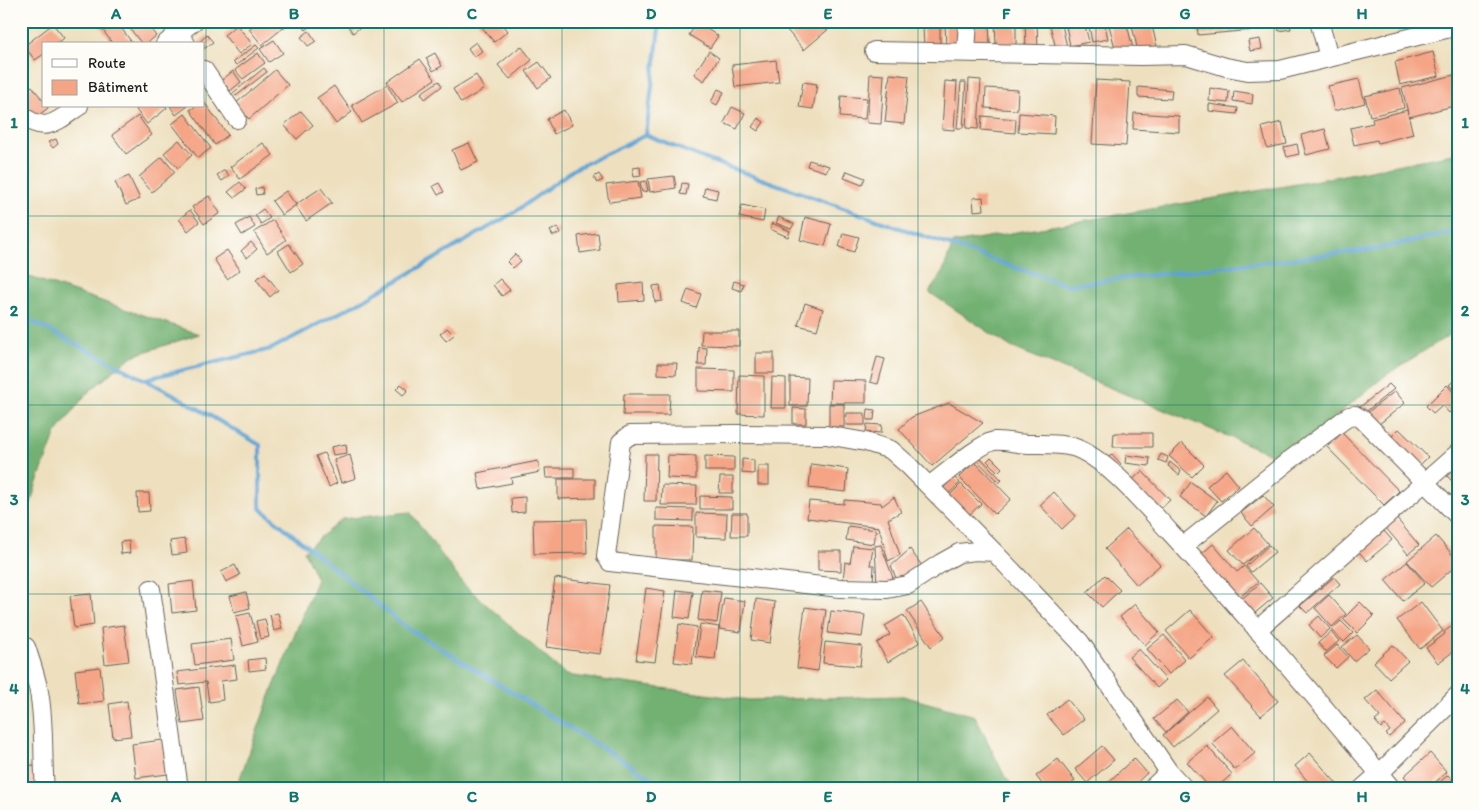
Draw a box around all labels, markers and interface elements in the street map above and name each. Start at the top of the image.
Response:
text: A [110,4,122,23]
text: B [289,4,300,23]
text: C [467,4,478,23]
text: D [646,4,657,23]
text: E [824,4,833,23]
text: F [1002,4,1011,23]
text: G [1179,4,1191,23]
text: H [1356,4,1368,23]
legend [42,42,205,108]
text: Route [88,54,126,72]
text: Bâtiment [88,78,149,96]
text: 1 [10,113,18,132]
text: 1 [1461,113,1469,132]
text: 2 [10,301,19,320]
text: 2 [1461,301,1470,320]
text: 3 [10,490,19,509]
text: 3 [1461,490,1470,509]
text: 4 [9,679,19,698]
text: 4 [1460,679,1470,698]
text: A [110,787,122,806]
text: B [289,787,300,806]
text: C [467,787,478,806]
text: D [646,787,657,806]
text: E [824,787,833,806]
text: F [1002,787,1011,806]
text: G [1179,787,1191,806]
text: H [1356,787,1368,806]

